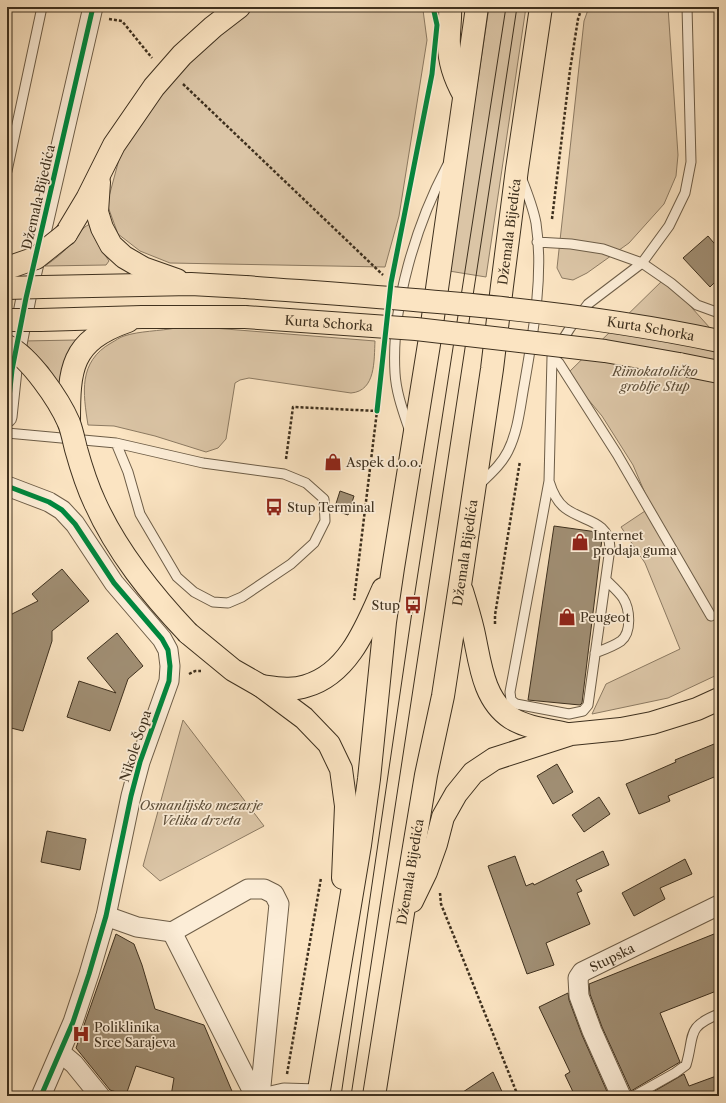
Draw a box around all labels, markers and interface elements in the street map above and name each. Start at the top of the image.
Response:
street label: Džemala Bijedića [18,143,58,251]
street label: Džemala Bijedića [494,177,524,286]
street label: Kurta Schorka [284,312,374,334]
street label: Kurta Schorka [606,313,696,344]
park label: Rimokatoličko groblje Stup [611,363,698,394]
shop icon: Aspek d.o.o. [323,452,343,472]
place label: Aspek d.o.o. [345,454,421,470]
bus stop icon: Stup Terminal [264,497,284,517]
street label: Džemala Bijedića [449,498,481,607]
place label: Stup Terminal [287,499,375,515]
place label: Internet prodaja guma [593,527,677,558]
shop icon: Internet prodaja guma [570,532,590,552]
bus stop icon: Stup [403,595,423,615]
place label: Stup [372,597,400,613]
shop icon: Peugeot [557,607,577,627]
place label: Peugeot [580,609,631,625]
street label: Nikole Šopa [116,708,154,784]
park label: Osmanlijsko mezarje Velika drveta [139,797,263,828]
street label: Džemala Bijedića [393,818,427,926]
street label: Stupska [587,940,637,975]
place label: Poliklinika Srce Sarajeva [94,1019,176,1050]
hospital icon: Poliklinika Srce Sarajeva [71,1024,91,1044]

